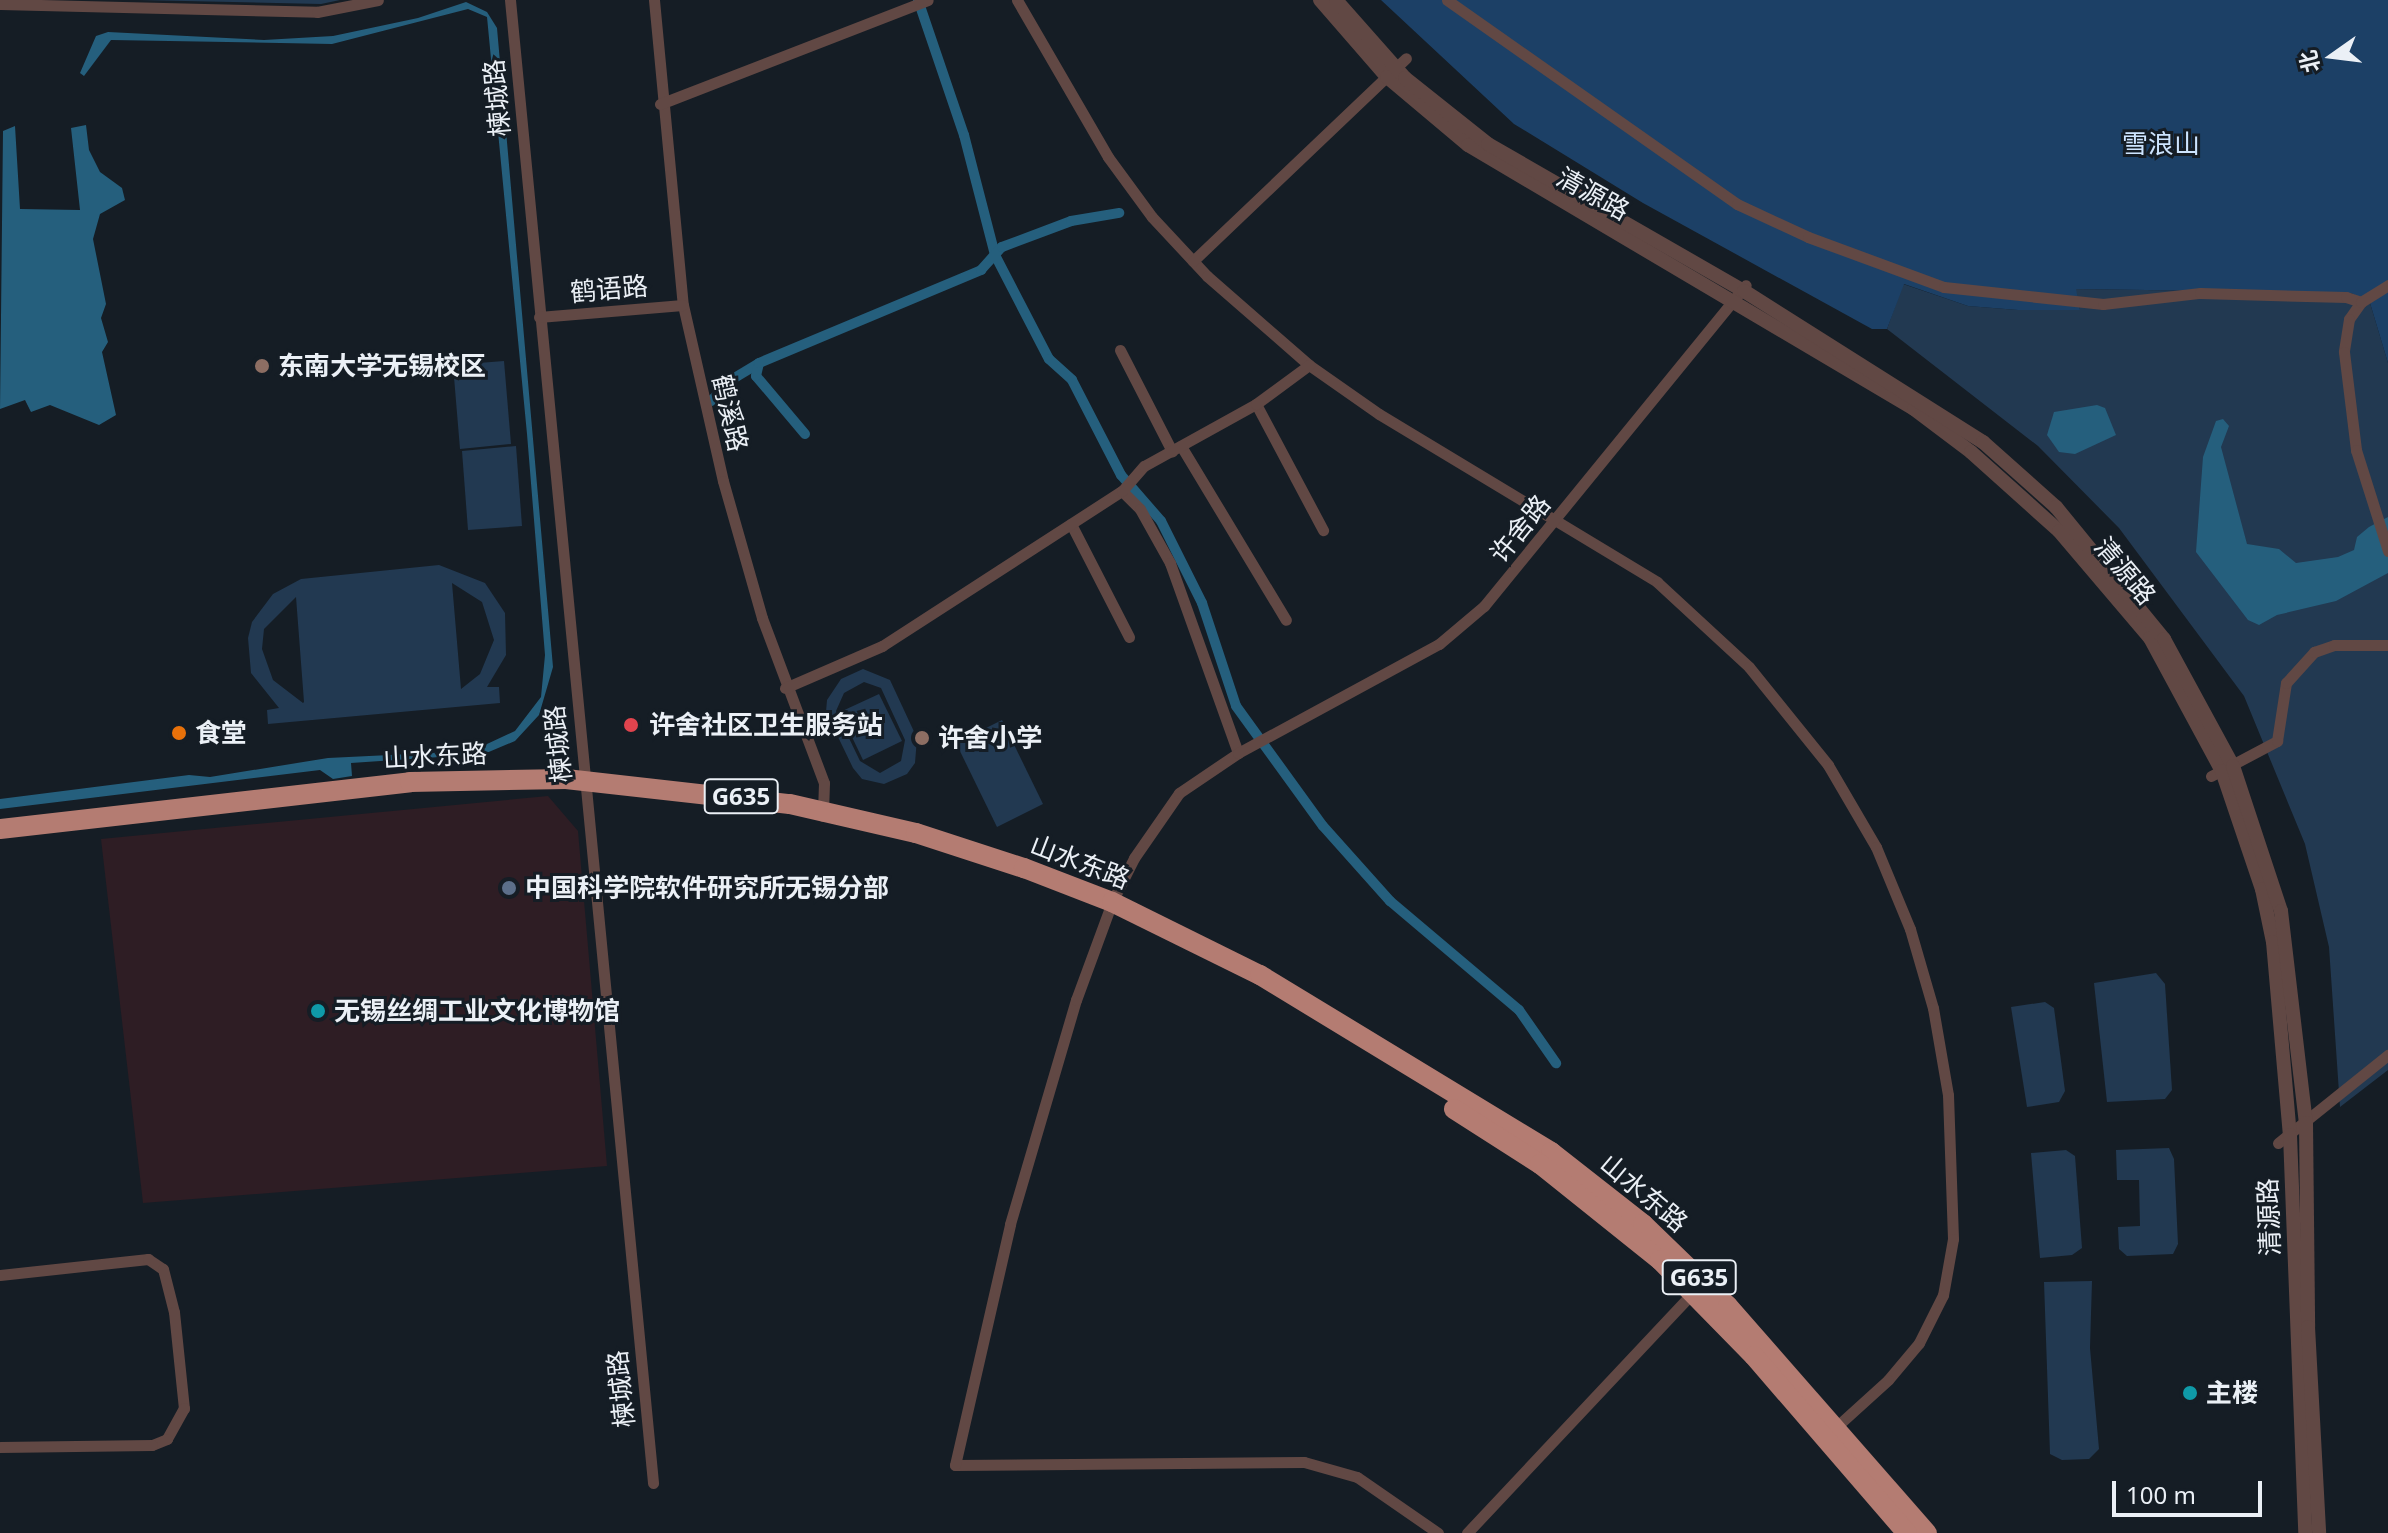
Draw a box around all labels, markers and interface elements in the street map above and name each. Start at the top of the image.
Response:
north arrow [2292,16,2372,96]
text: 北 [2291,48,2326,76]
street label: 楝城路 [478,58,516,138]
park label: 雪浪山 [2122,128,2200,160]
street label: 清源路 [1551,161,1635,227]
street label: 鹤语路 [569,270,649,308]
place label: 东南大学无锡校区 [278,350,486,382]
marker: 东南大学无锡校区 [253,357,271,375]
street label: 鹤溪路 [706,371,754,455]
street label: 许舍路 [1483,489,1557,569]
street label: 清源路 [2088,531,2162,611]
street label: 楝城路 [538,704,578,784]
place label: 许舍社区卫生服务站 [649,709,883,741]
marker: 许舍社区卫生服务站 [620,714,642,736]
place label: 食堂 [195,717,247,749]
place label: 许舍小学 [938,722,1042,754]
marker: 食堂 [170,724,188,742]
marker: 许舍小学 [913,729,931,747]
street label: 山水东路 [382,738,488,774]
road number: G635 [703,776,779,816]
street label: 山水东路 [1026,829,1134,895]
place label: 中国科学院软件研究所无锡分部 [525,872,889,904]
marker: 中国科学院软件研究所无锡分部 [500,879,518,897]
place label: 无锡丝绸工业文化博物馆 [334,995,620,1027]
marker: 无锡丝绸工业文化博物馆 [309,1002,327,1020]
street label: 山水东路 [1594,1148,1694,1238]
street label: 清源路 [2252,1177,2286,1257]
road number: G635 [1661,1257,1737,1297]
street label: 楝城路 [601,1349,641,1429]
place label: 主楼 [2206,1377,2258,1409]
marker: 主楼 [2181,1384,2199,1402]
scale bar [2116,1465,2266,1515]
text: 100 m [2126,1478,2196,1511]

